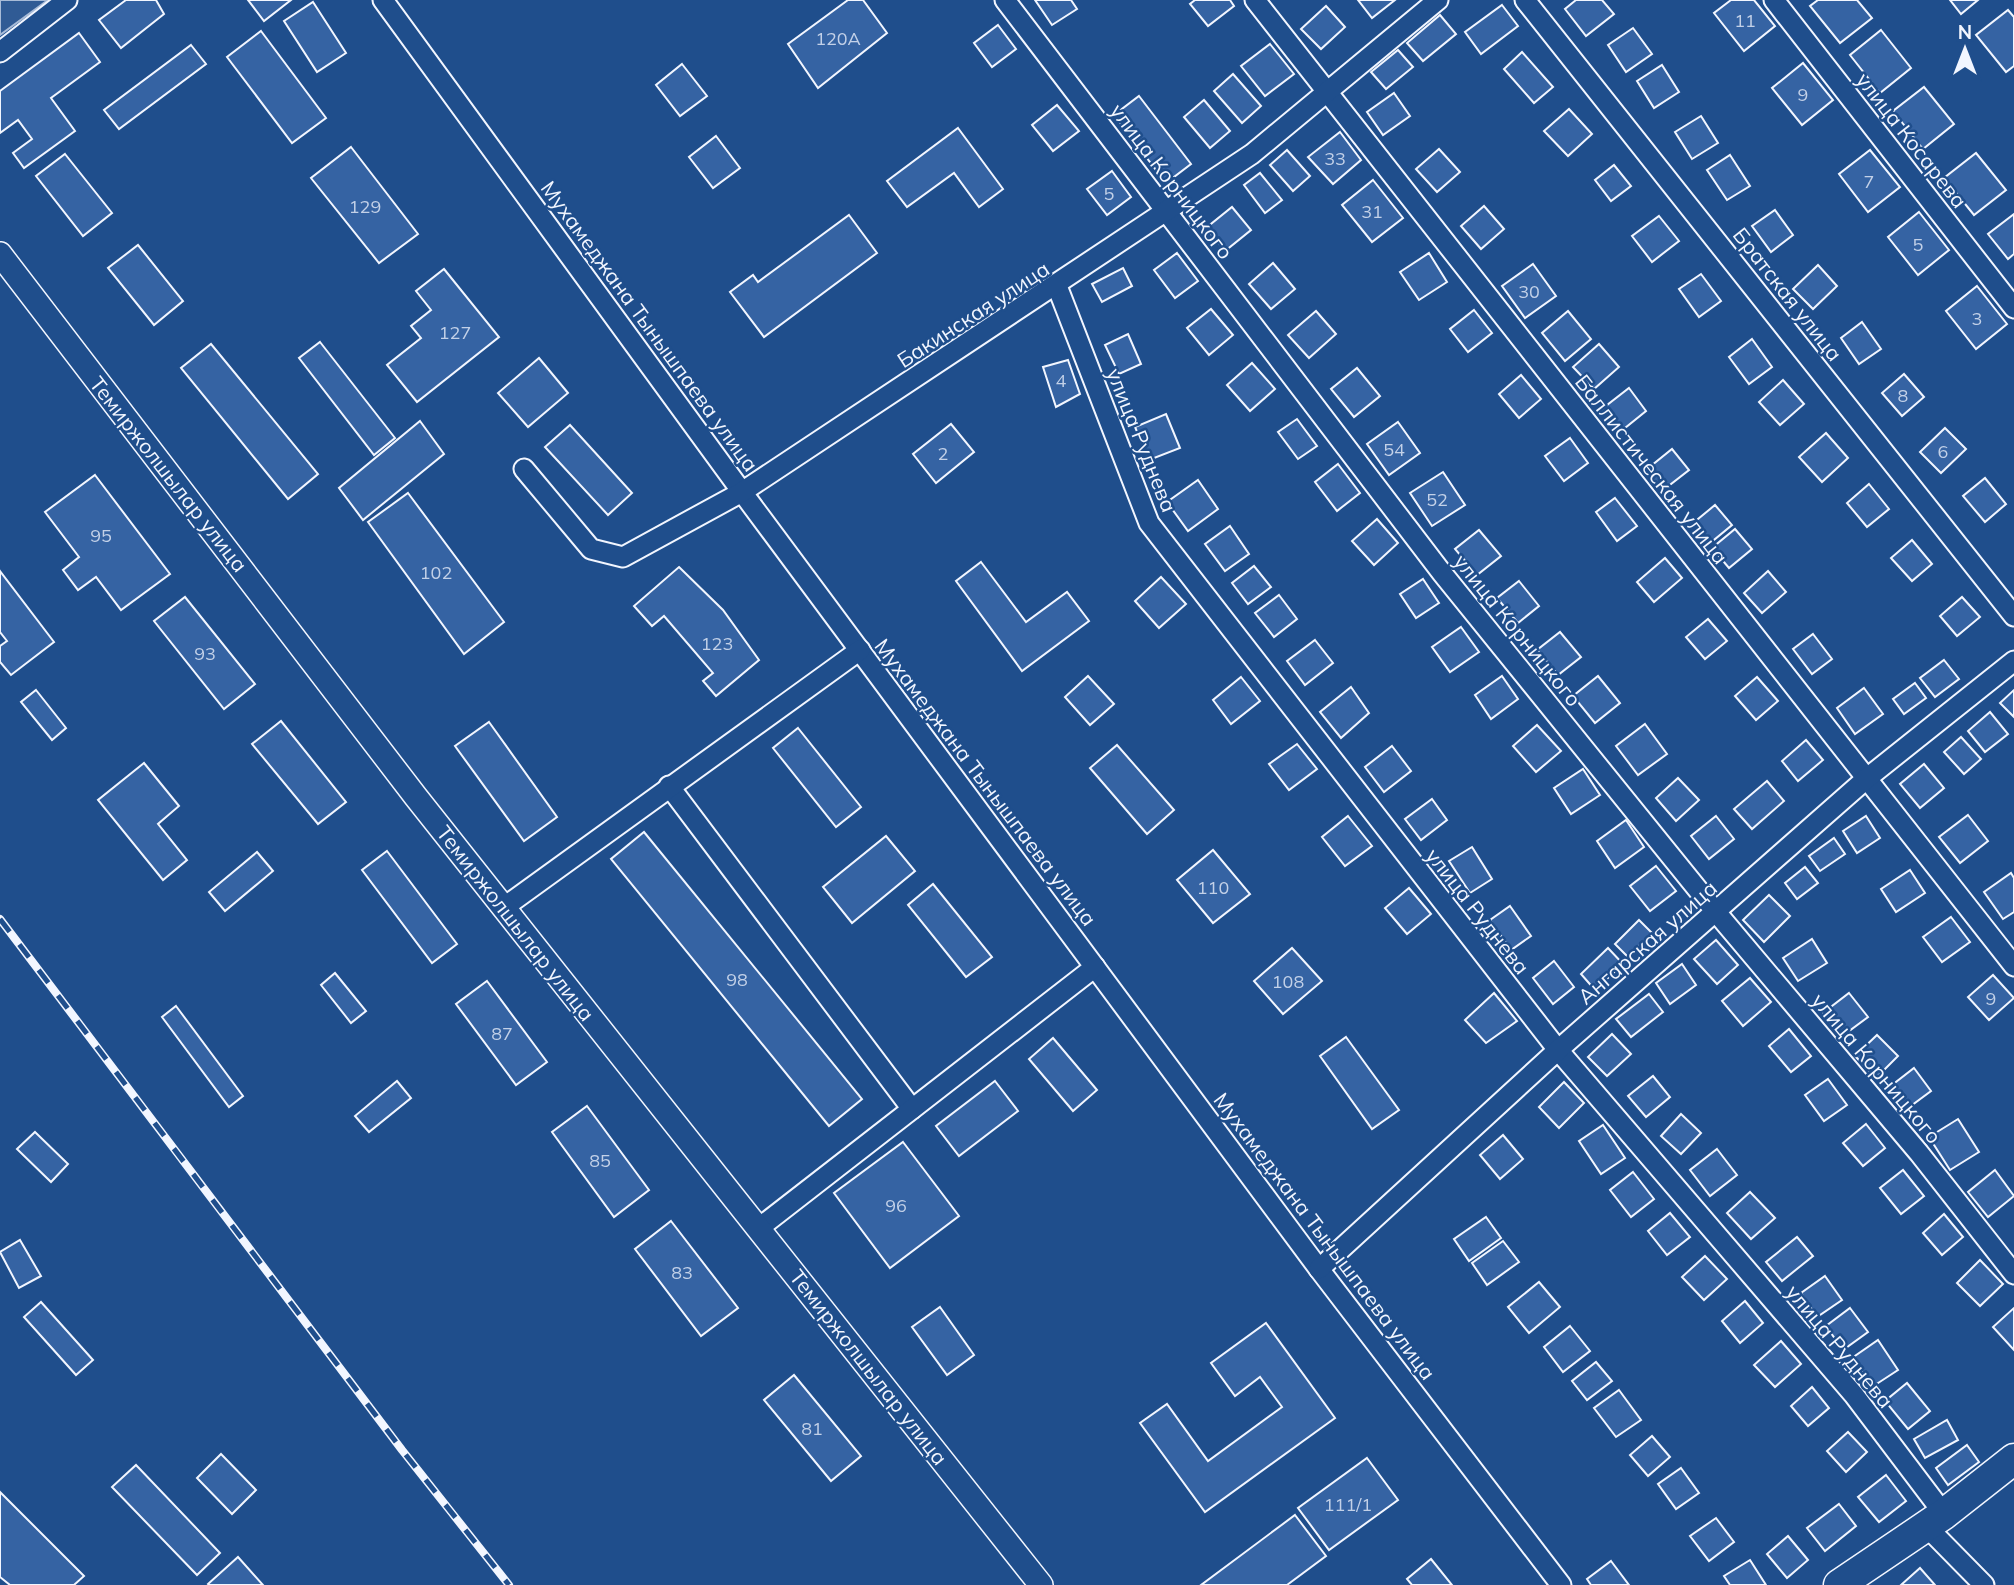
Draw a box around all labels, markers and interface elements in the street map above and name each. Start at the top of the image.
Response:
house number: 11 [1734,9,1756,32]
north arrow [1930,14,2000,84]
text: N [1958,20,1972,44]
house number: 120А [815,27,861,50]
street label: улица Косарева [1851,67,1973,213]
house number: 9 [1798,83,1808,106]
street label: улица Корницкого [1105,98,1239,264]
house number: 33 [1324,147,1346,170]
house number: 7 [1864,170,1874,193]
street label: Мухамеджана Тынышпаева улица [536,176,764,476]
house number: 5 [1104,182,1115,205]
house number: 129 [349,195,381,218]
house number: 31 [1361,200,1383,223]
street label: Братская улица [1728,222,1848,366]
house number: 5 [1913,233,1924,256]
street label: Бакинская улица [892,255,1054,373]
house number: 30 [1518,280,1540,303]
house number: 3 [1972,307,1982,330]
house number: 127 [439,321,471,344]
street label: улица Руднева [1101,364,1183,516]
house number: 4 [1056,369,1067,392]
street label: Баллистическая улица [1570,369,1734,569]
street label: Темиржолшылар улица [85,371,253,577]
house number: 8 [1898,384,1908,407]
house number: 54 [1383,438,1405,461]
house number: 6 [1938,440,1948,463]
house number: 2 [938,442,948,465]
house number: 52 [1426,488,1448,511]
house number: 95 [90,524,112,547]
street label: улица Корницкого [1449,549,1587,711]
house number: 102 [420,561,452,584]
house number: 123 [701,632,733,655]
street label: Мухамеджана Тынышпаева улица [869,633,1103,931]
house number: 93 [194,642,216,665]
street label: Темиржолшылар улица [432,820,600,1026]
street label: улица Руднева [1421,843,1535,979]
street label: Ангарская улица [1572,874,1722,1010]
house number: 110 [1197,876,1229,899]
house number: 98 [726,968,748,991]
house number: 108 [1272,970,1304,993]
house number: 9 [1986,987,1996,1010]
street label: улица Корницкого [1807,988,1947,1148]
house number: 87 [491,1022,513,1045]
street label: Мухамеджана Тынышпаева улица [1208,1087,1442,1385]
house number: 85 [589,1149,611,1172]
house number: 96 [885,1194,907,1217]
house number: 83 [671,1261,693,1284]
street label: Темиржолшылар улица [785,1264,953,1470]
street label: улица Руднева [1781,1279,1899,1413]
house number: 81 [801,1417,823,1440]
house number: 111/1 [1324,1493,1372,1516]

